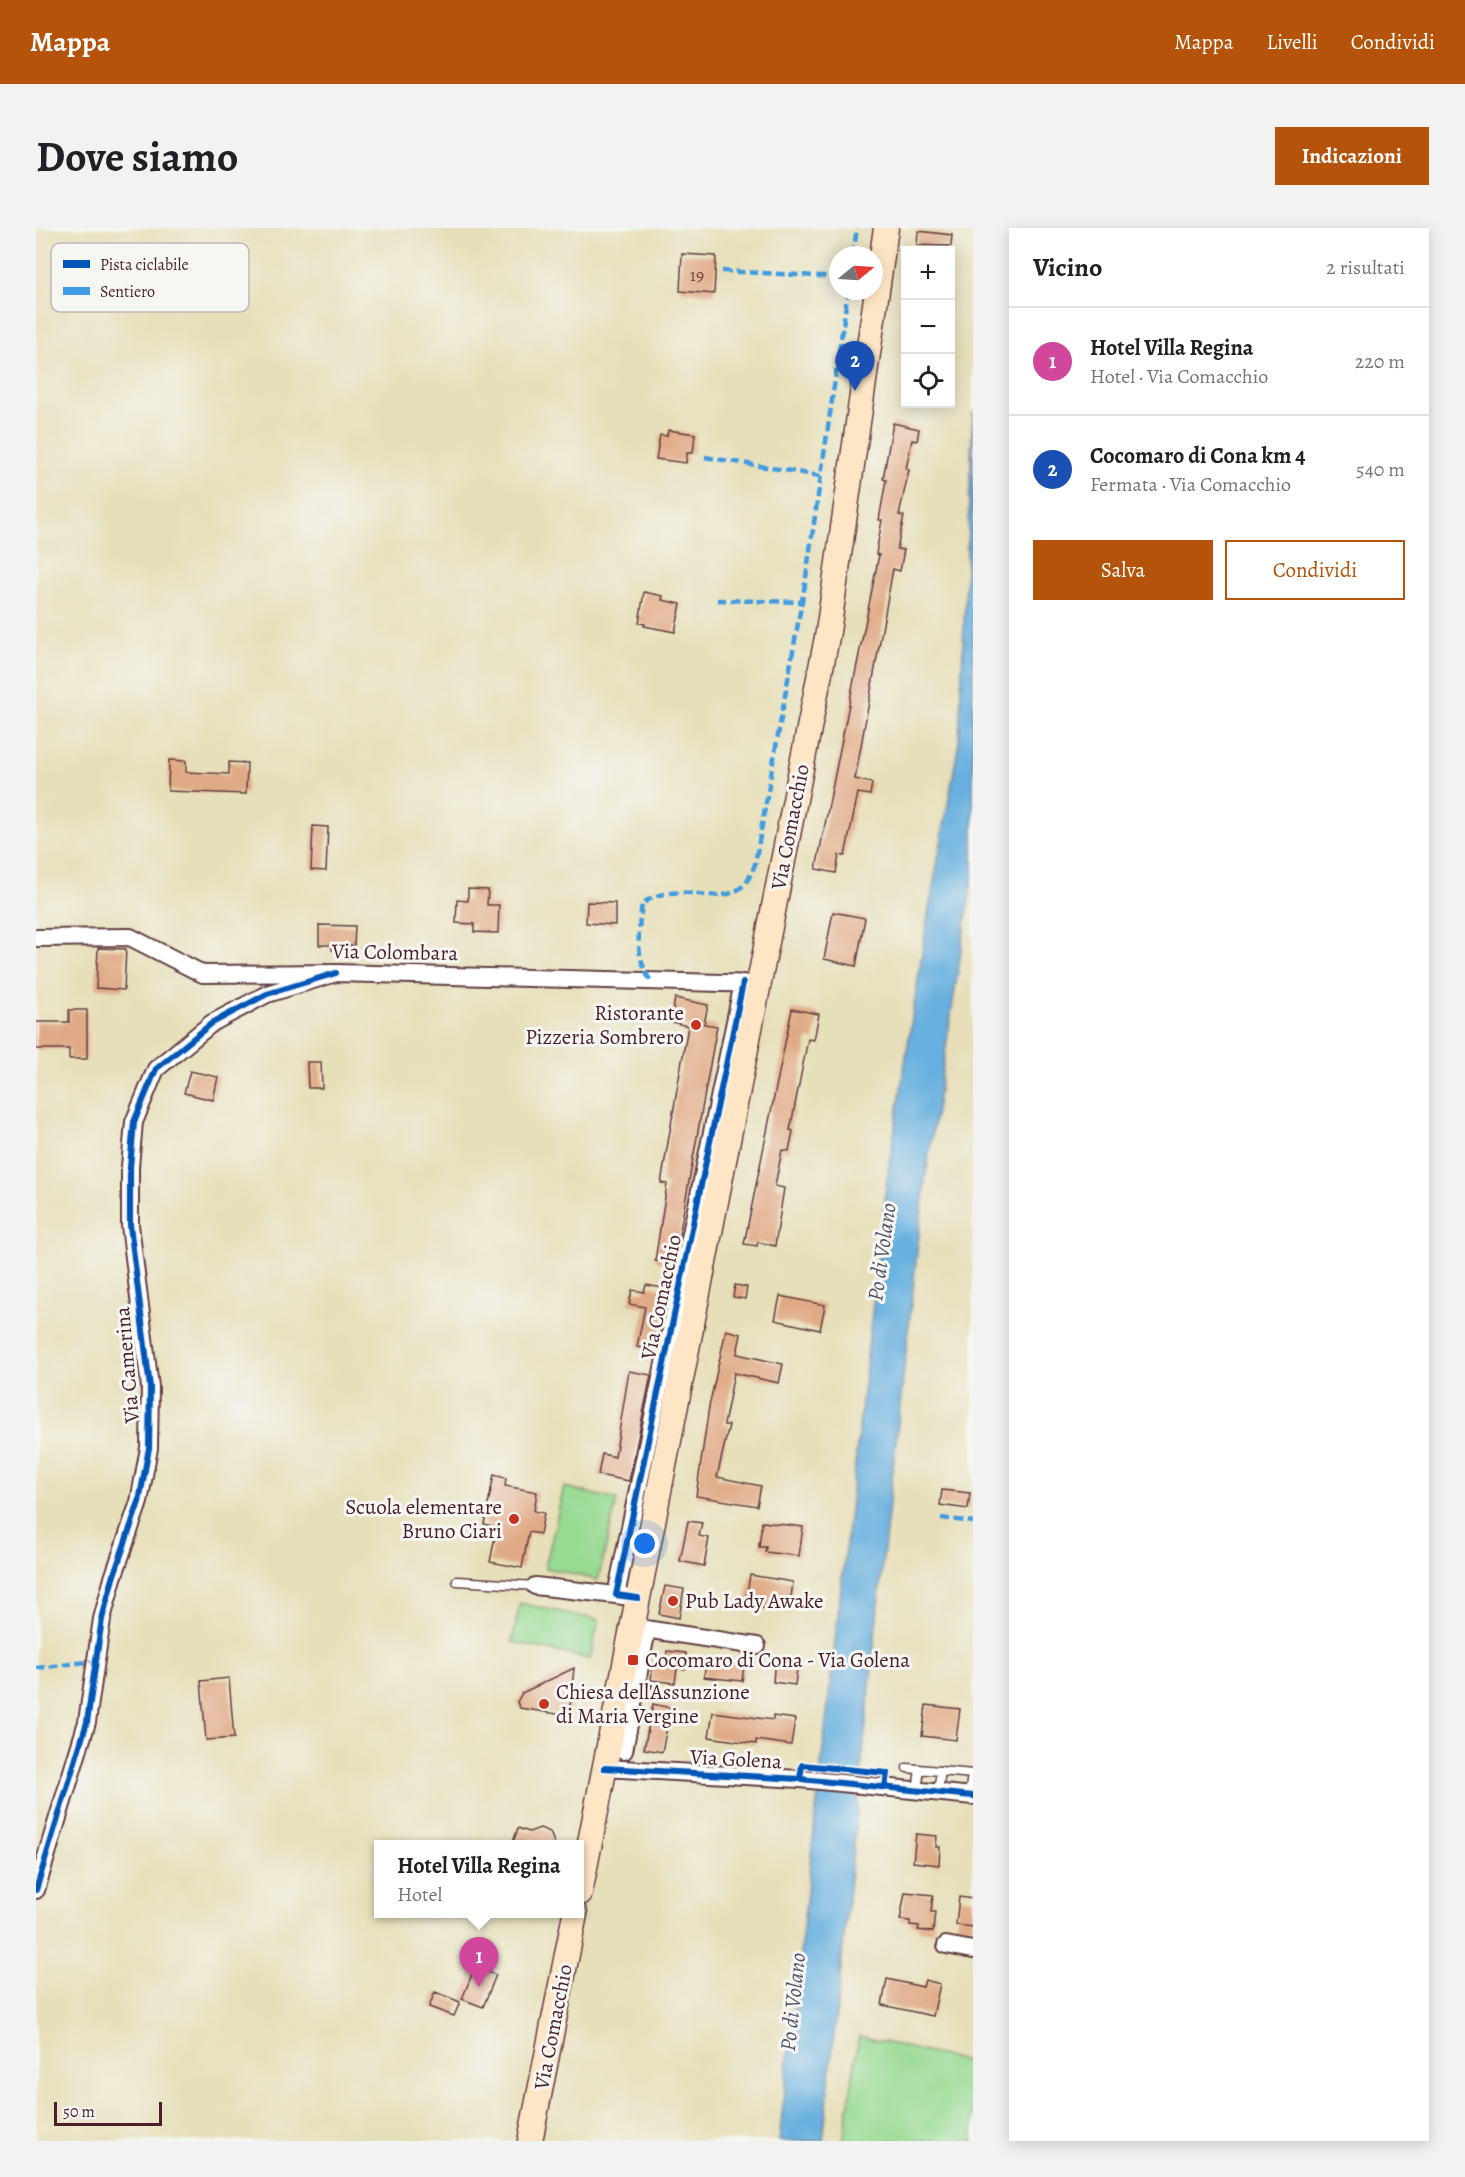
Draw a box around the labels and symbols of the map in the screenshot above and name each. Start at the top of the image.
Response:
legend [51,243,249,312]
north arrow [829,246,883,300]
text: Pista ciclabile [100,254,189,276]
house number: 19 [690,263,704,287]
text: Sentiero [100,281,155,303]
pin: 2 [836,342,874,391]
street label: Via Comacchio [764,762,816,893]
street label: Via Colombara [331,937,459,967]
place label: Ristorante Pizzeria Sombrero [525,999,684,1051]
marker: Ristorante Pizzeria Sombrero [689,1018,703,1032]
water label: Po di Volano [860,1201,904,1303]
street label: Via Comacchio [634,1232,688,1363]
street label: Via Camerina [108,1305,146,1425]
place label: Scuola elementare Bruno Ciari [345,1493,502,1545]
marker: Scuola elementare Bruno Ciari [507,1512,521,1526]
your location [630,1529,659,1558]
place label: Pub Lady Awake [685,1587,824,1615]
marker: Pub Lady Awake [666,1594,680,1608]
place label: Cocomaro di Cona - Via Golena [645,1646,910,1674]
marker: Cocomaro di Cona - Via Golena [626,1653,640,1667]
place label: Chiesa dell'Assunzione di Maria Vergine [556,1678,750,1730]
marker: Chiesa dell'Assunzione di Maria Vergine [537,1697,551,1711]
street label: Via Golena [688,1743,783,1775]
pin: 1 [460,1938,498,1987]
water label: Po di Volano [773,1951,813,2053]
street label: Via Comacchio [527,1962,579,2093]
scale bar [54,2099,162,2126]

